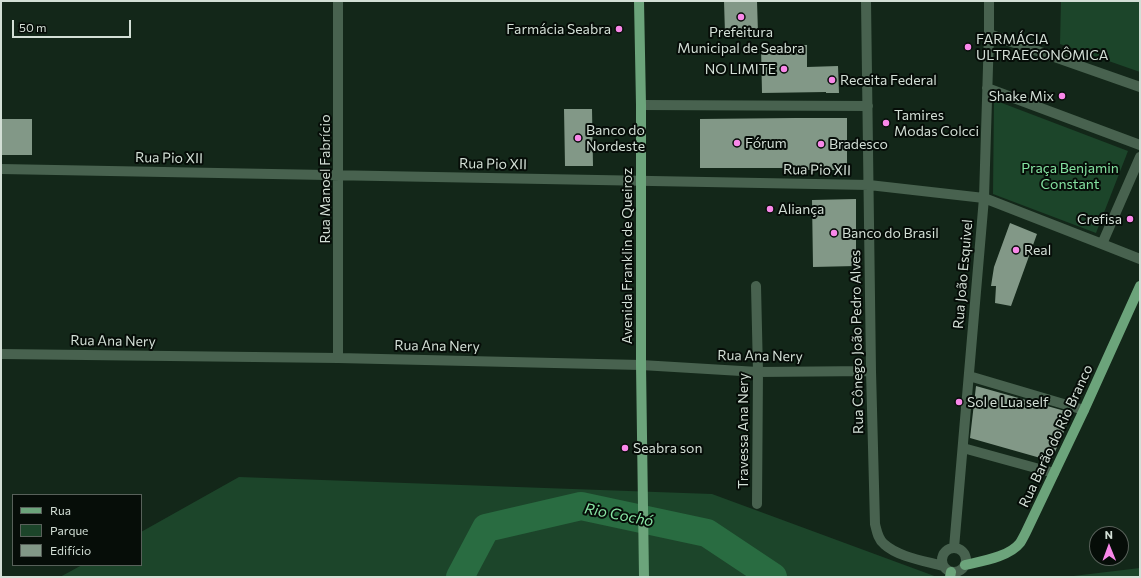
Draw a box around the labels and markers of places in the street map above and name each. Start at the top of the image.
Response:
marker: Prefeitura Municipal de Seabra [736,12,746,22]
place label: Farmácia Seabra [506,21,611,37]
marker: Farmácia Seabra [614,24,624,34]
place label: Prefeitura Municipal de Seabra [677,24,805,56]
place label: FARMÁCIA ULTRAECONÔMICA [976,31,1109,64]
marker: FARMÁCIA ULTRAECONÔMICA [963,42,973,52]
place label: NO LIMITE [705,61,776,77]
marker: NO LIMITE [779,64,789,74]
place label: Receita Federal [840,72,937,88]
marker: Receita Federal [827,75,837,85]
place label: Shake Mix [989,88,1054,104]
marker: Shake Mix [1057,91,1067,101]
place label: Tamires Modas Colcci [894,107,979,140]
marker: Tamires Modas Colcci [881,118,891,128]
place label: Banco do Nordeste [586,122,645,154]
marker: Banco do Nordeste [573,133,583,143]
place label: Fórum [745,135,787,151]
place label: Bradesco [829,136,888,152]
marker: Fórum [732,138,742,148]
marker: Bradesco [816,139,826,149]
place label: Aliança [778,201,824,217]
marker: Aliança [765,204,775,214]
place label: Crefisa [1077,211,1122,227]
marker: Crefisa [1125,214,1135,224]
place label: Banco do Brasil [842,225,939,241]
marker: Banco do Brasil [829,228,839,238]
place label: Real [1024,242,1051,258]
marker: Real [1011,245,1021,255]
place label: Sol e Lua self [967,394,1049,410]
marker: Sol e Lua self [954,397,964,407]
place label: Seabra son [633,440,702,456]
marker: Seabra son [620,443,630,453]

